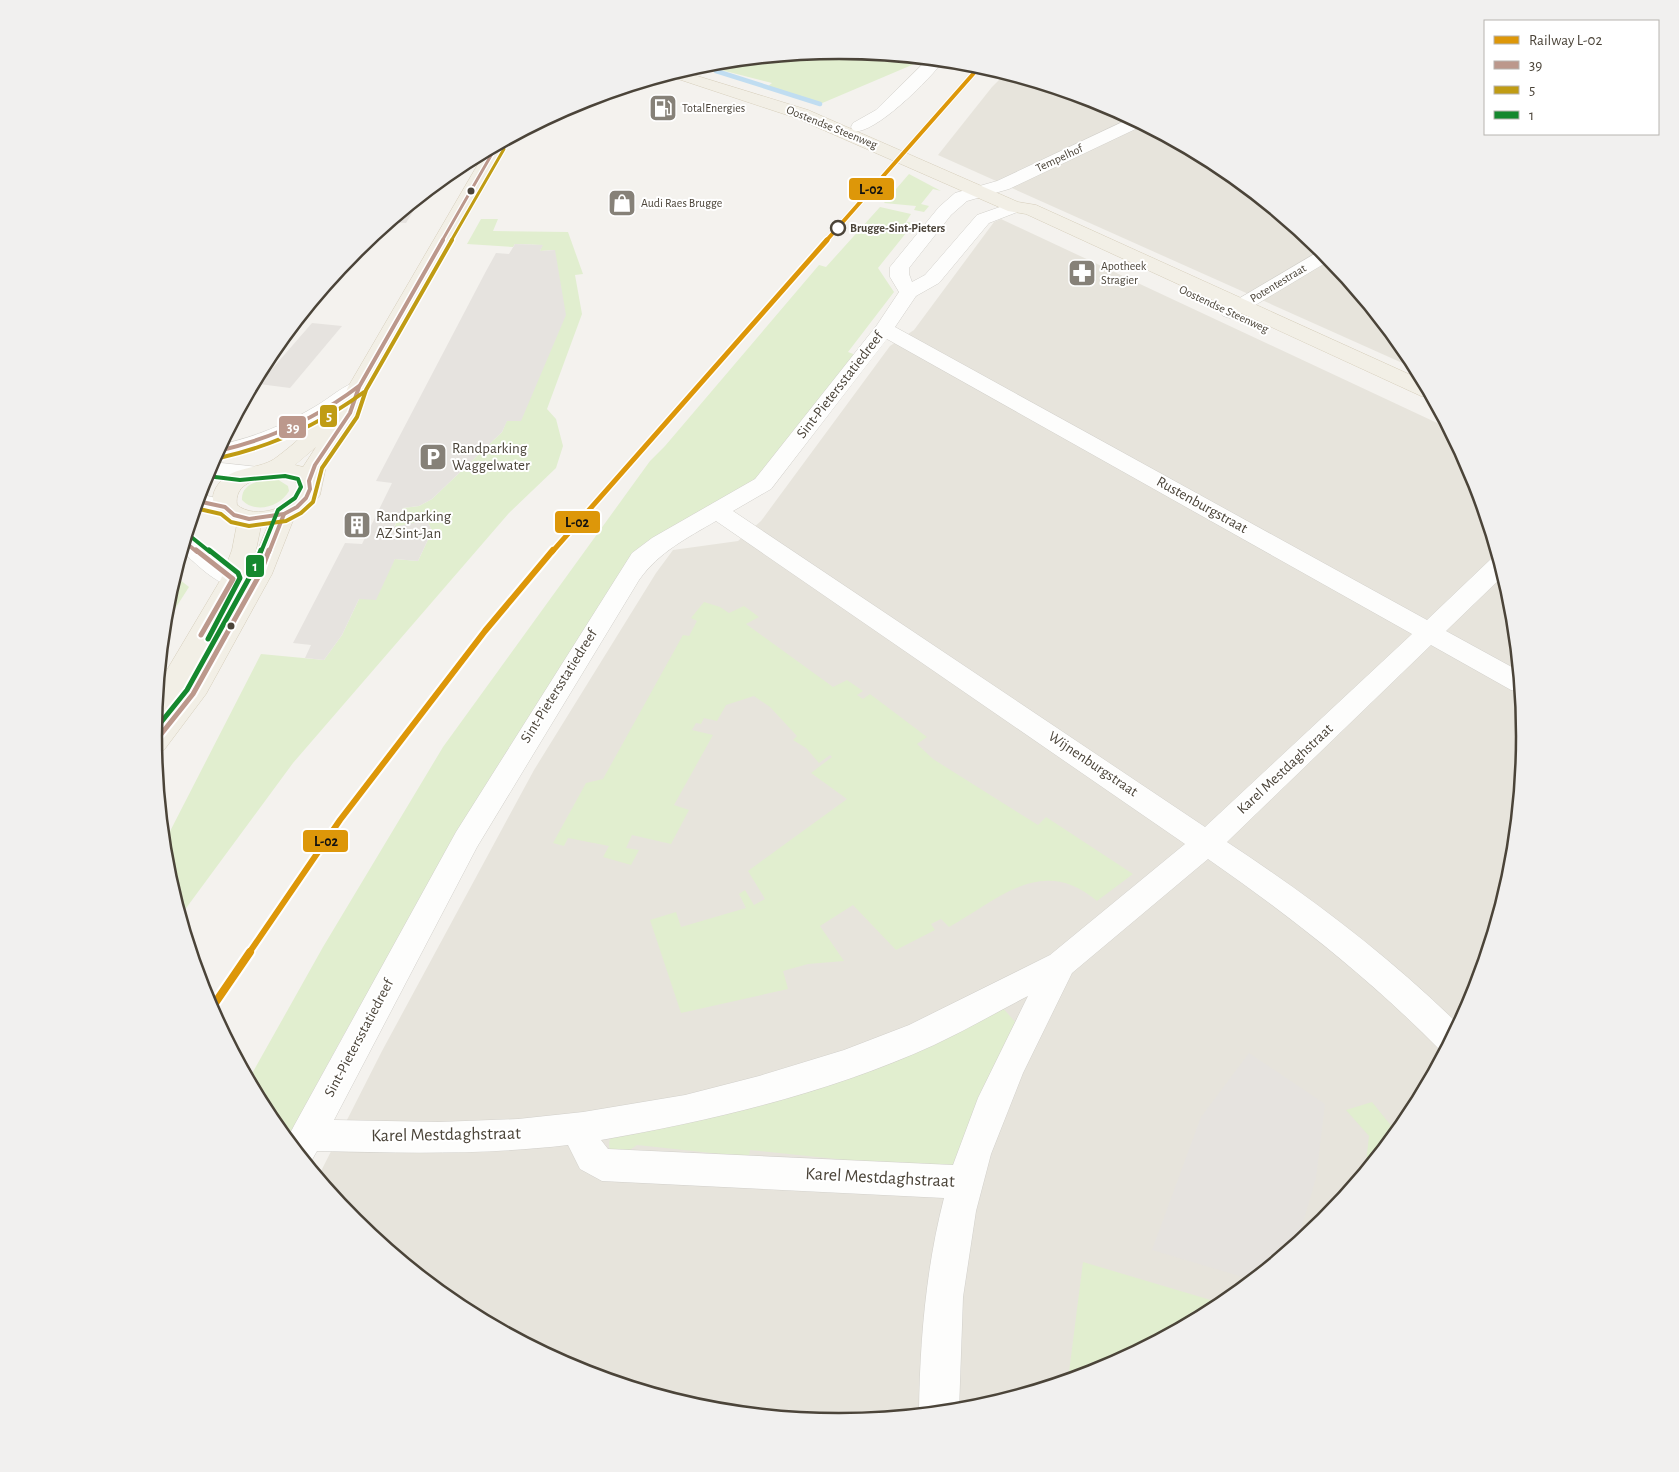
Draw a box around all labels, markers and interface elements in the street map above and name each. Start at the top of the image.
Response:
legend [1484,20,1659,135]
text: Railway L-02 [1529,33,1603,48]
text: 39 [1529,58,1542,73]
text: 5 [1529,83,1535,98]
fuel station icon: TotalEnergies [648,93,678,123]
place label: TotalEnergies [682,102,745,114]
street label: Oostendse Steenweg [785,103,879,151]
text: 1 [1529,108,1534,123]
street label: Tempelhof [1034,141,1086,174]
line badge: L-02 [848,177,895,201]
text: L-02 [859,183,884,197]
unlabelled marker [466,186,476,196]
shop icon: Audi Raes Brugge [607,188,637,218]
place label: Audi Raes Brugge [641,197,722,209]
marker: Brugge-Sint-Pieters [830,220,846,236]
place label: Brugge-Sint-Pieters [850,222,946,234]
pharmacy icon: Apotheek Stragier [1067,258,1097,288]
place label: Apotheek Stragier [1101,260,1147,286]
street label: Potentestraat [1248,262,1308,304]
street label: Oostendse Steenweg [1177,283,1271,335]
street label: Sint-Pietersstatiedreef [794,328,887,441]
line badge: 5 [319,404,338,428]
text: 5 [326,410,332,424]
line badge: 39 [278,415,307,439]
text: 39 [287,421,300,435]
place label: Randparking Waggelwater [452,441,530,473]
parking icon: Randparking Waggelwater [418,442,448,472]
street label: Rustenburgstraat [1154,474,1250,536]
place label: Randparking AZ Sint-Jan [376,509,452,541]
building icon: Randparking AZ Sint-Jan [342,510,372,540]
line badge: L-02 [554,510,601,534]
text: L-02 [565,516,590,530]
line badge: 1 [245,554,265,578]
text: 1 [252,560,258,574]
unlabelled marker [226,621,236,631]
street label: Sint-Pietersstatiedreef [518,625,601,746]
street label: Karel Mestdaghstraat [1234,721,1336,817]
street label: Wijnenburgstraat [1046,729,1141,800]
line badge: L-02 [302,829,349,853]
text: L-02 [314,835,339,849]
street label: Sint-Pietersstatiedreef [322,975,397,1099]
street label: Karel Mestdaghstraat [371,1125,521,1145]
street label: Karel Mestdaghstraat [805,1165,956,1191]

